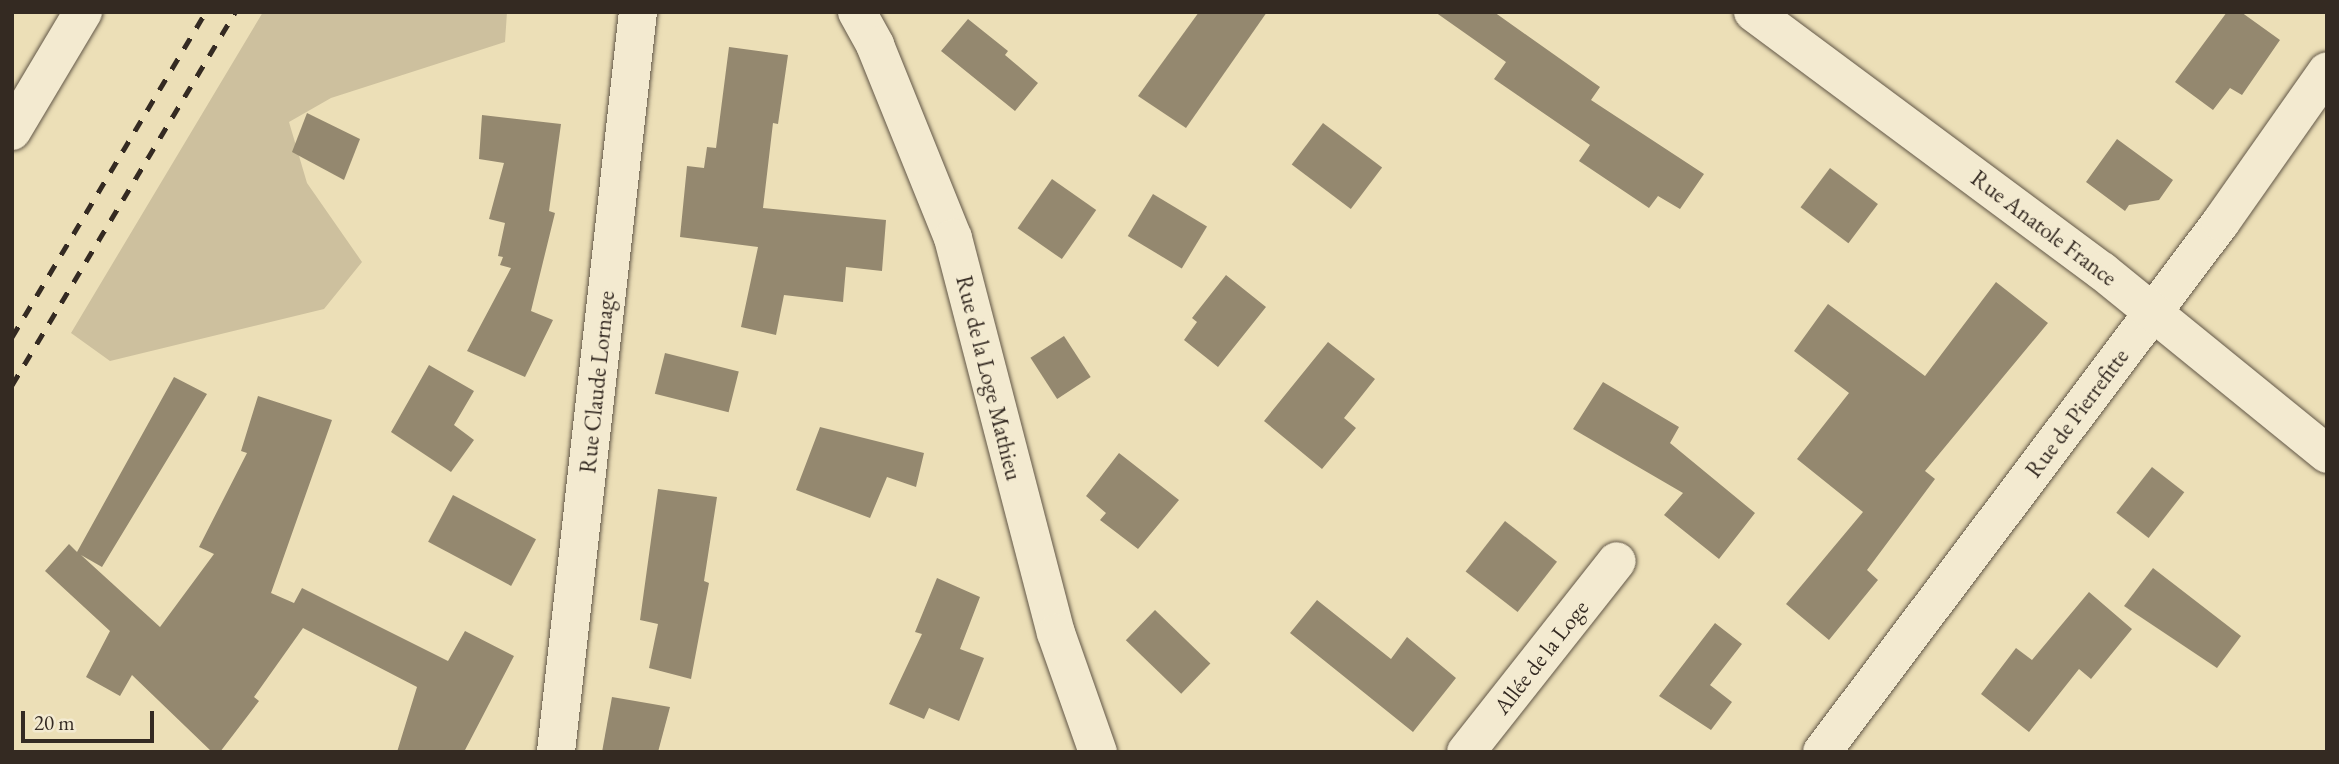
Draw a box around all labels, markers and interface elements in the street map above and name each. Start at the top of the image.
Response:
street label: Rue Anatole France [1966,164,2122,292]
street label: Rue de la Loge Mathieu [950,273,1028,483]
street label: Rue Claude Lornage [574,289,620,475]
street label: Rue de Pierrefitte [2020,343,2134,483]
street label: Allée de la Loge [1488,594,1594,720]
scale bar [24,698,158,742]
text: 20 m [34,709,75,736]

